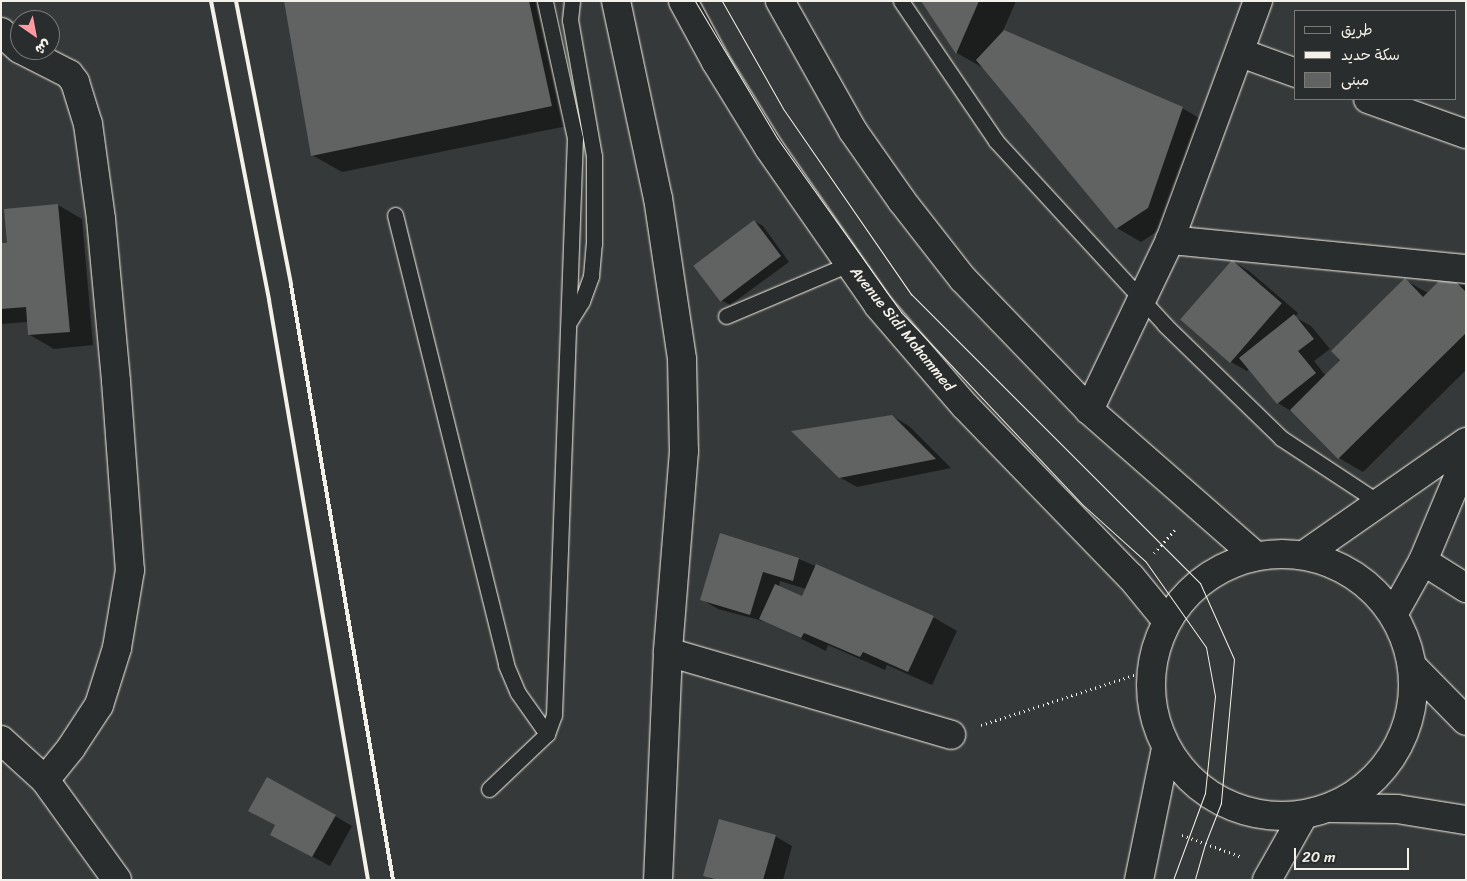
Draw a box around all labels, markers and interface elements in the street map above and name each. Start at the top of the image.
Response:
north arrow [10,10,60,60]
legend [1294,10,1457,100]
text: طريق [1341,17,1373,43]
text: ش [30,32,56,62]
text: سكة حديد [1341,42,1400,68]
text: مبنى [1341,67,1369,93]
street label: Avenue Sidi Mohammed [846,263,958,395]
scale bar [1297,838,1412,870]
text: 20 m [1302,844,1336,870]

